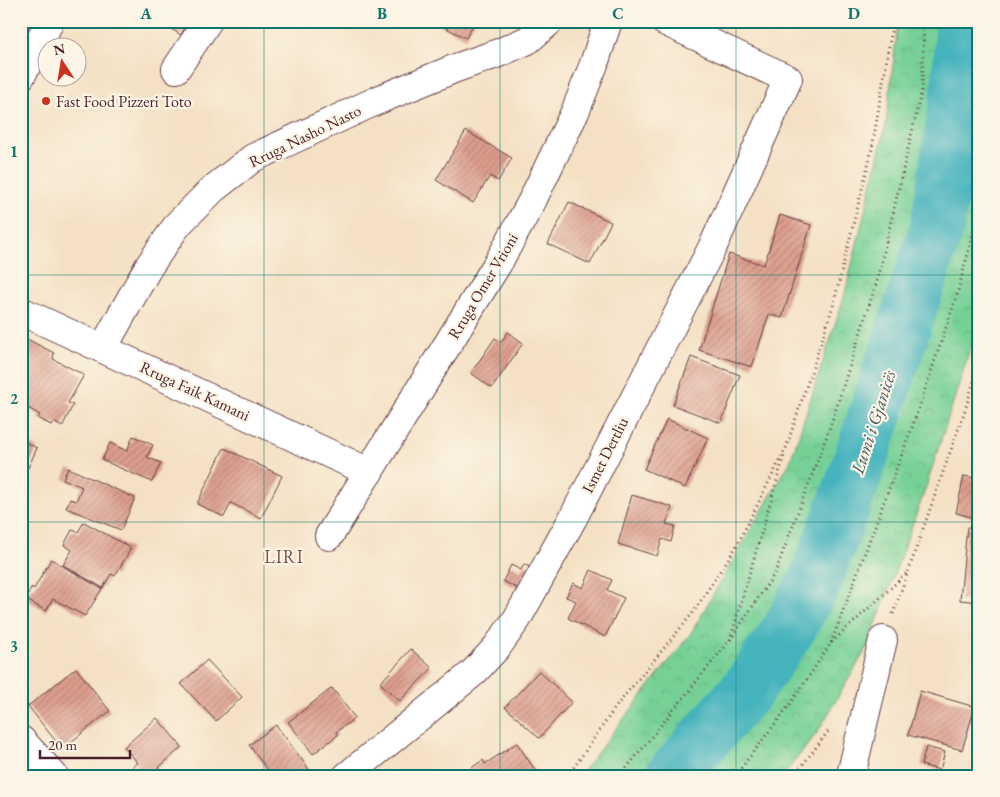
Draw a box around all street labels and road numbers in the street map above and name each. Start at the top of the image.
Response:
street label: Rruga Nasho Nasto [245,100,365,172]
street label: Rruga Omer Vrioni [443,229,523,343]
street label: Rruga Faik Kamani [137,356,253,426]
street label: Ismet Dertliu [577,413,633,496]

